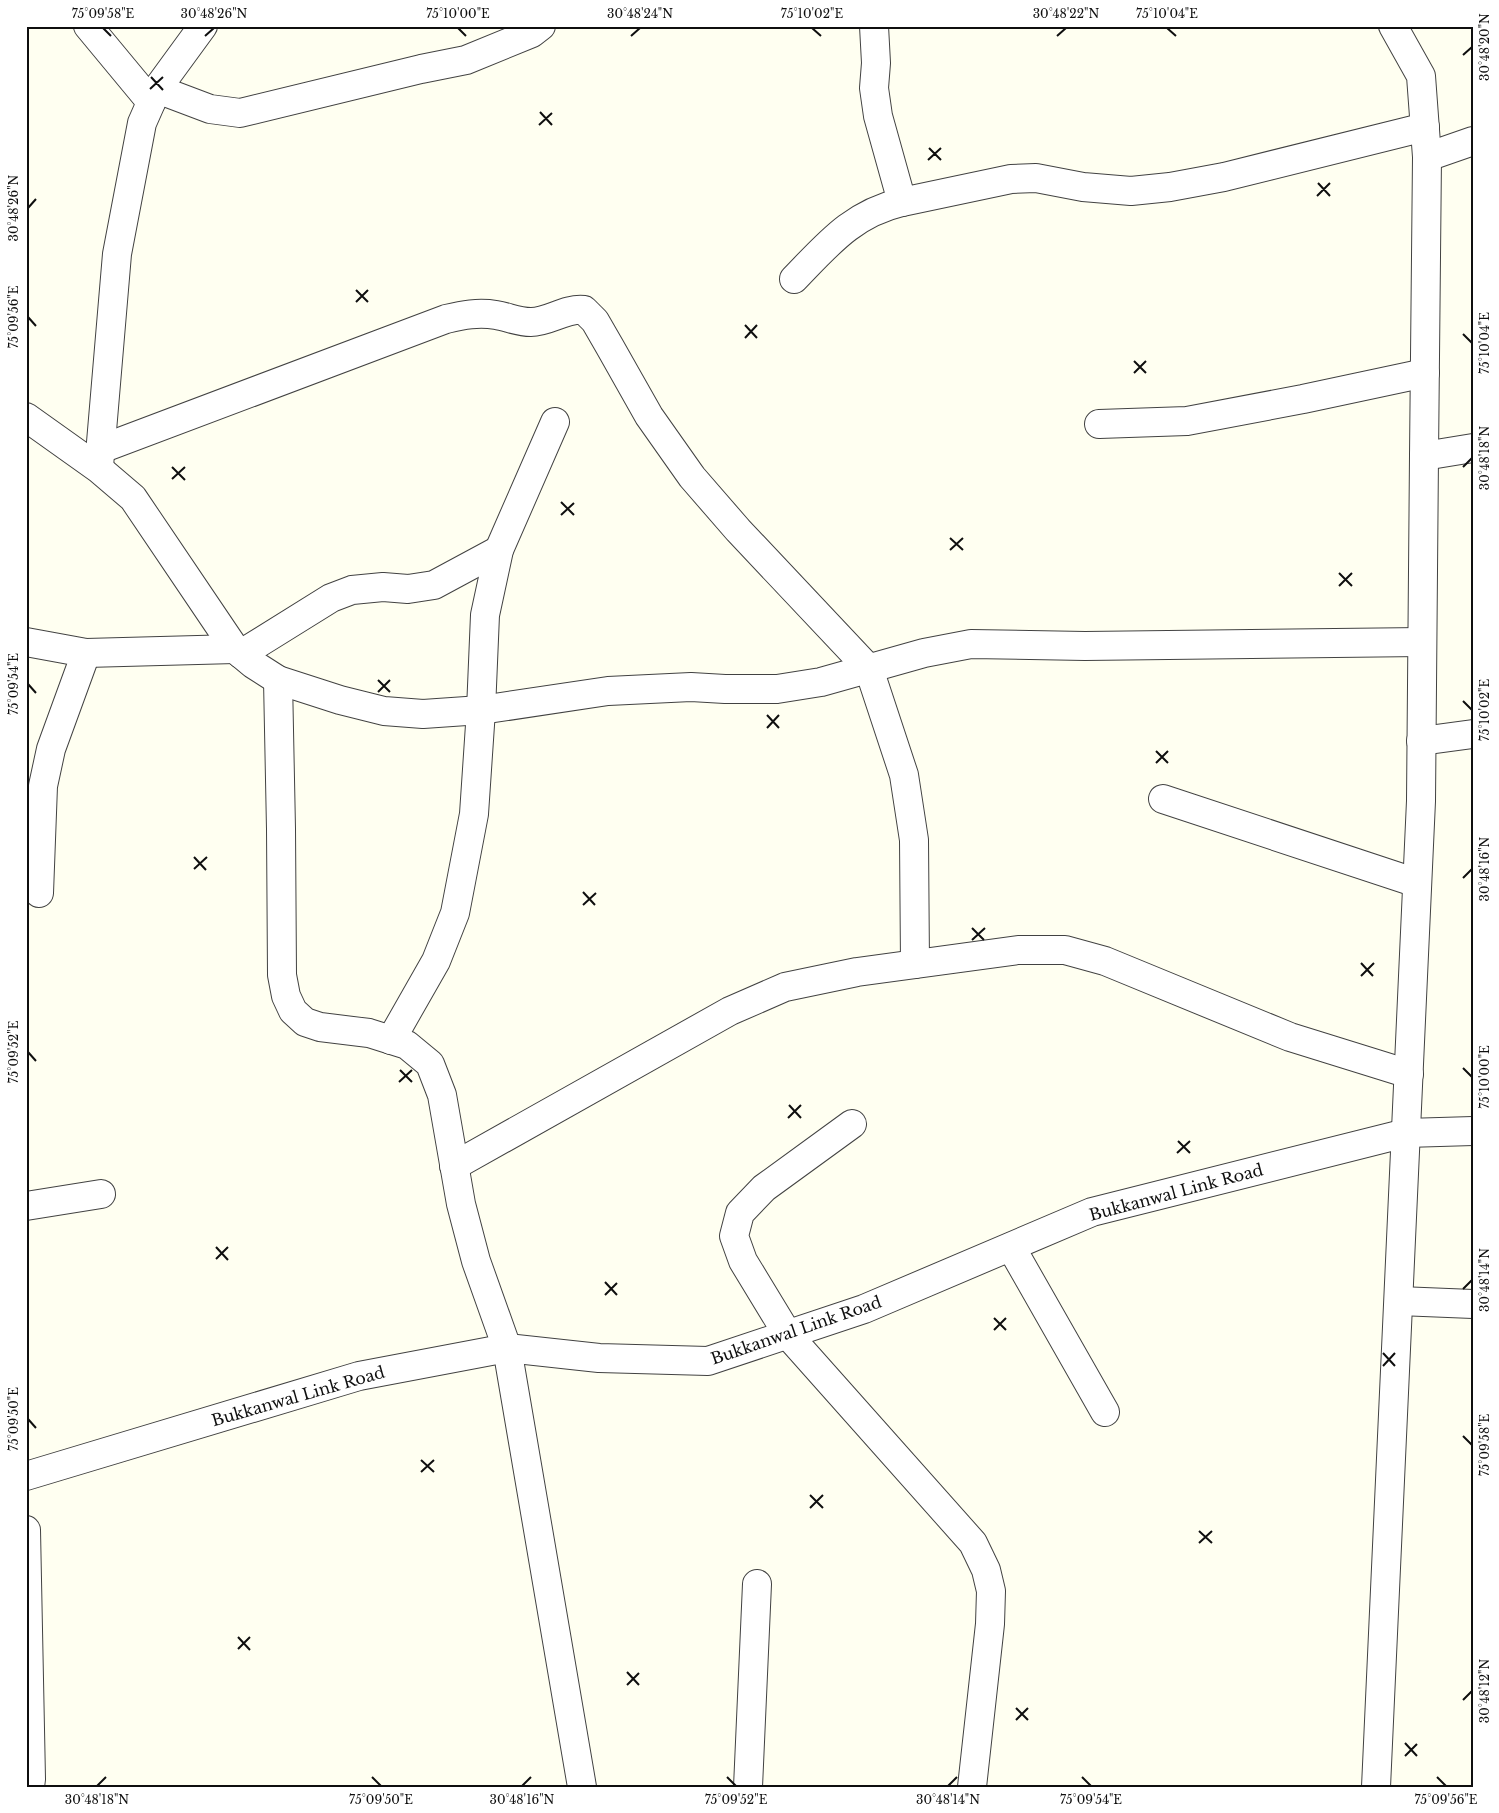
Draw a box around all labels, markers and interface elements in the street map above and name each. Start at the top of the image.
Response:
text: 75°09'58"E [72,6,135,21]
text: 30°48'26"N [181,6,248,21]
text: 75°10'00"E [426,6,490,21]
text: 30°48'24"N [607,6,673,21]
text: 75°10'02"E [781,6,843,21]
text: 30°48'22"N [1033,6,1099,21]
text: 75°10'04"E [1136,6,1198,21]
text: 30°48'20"N [1477,13,1492,81]
text: 30°48'26"N [6,174,21,241]
text: 75°09'56"E [6,285,21,349]
text: 75°10'04"E [1477,312,1492,374]
text: 30°48'18"N [1477,426,1492,490]
text: 75°09'54"E [6,653,21,715]
text: 75°10'02"E [1477,679,1492,741]
text: 30°48'16"N [1477,836,1492,901]
text: 75°09'52"E [6,1020,21,1083]
text: 75°10'00"E [1477,1045,1492,1109]
street label: Bukkanwal Link Road [1087,1159,1265,1225]
text: 30°48'14"N [1477,1248,1492,1312]
street label: Bukkanwal Link Road [708,1291,884,1369]
street label: Bukkanwal Link Road [209,1362,387,1430]
text: 75°09'50"E [6,1387,21,1451]
text: 75°09'58"E [1477,1413,1492,1476]
text: 30°48'12"N [1477,1659,1492,1723]
text: 30°48'18"N [65,1792,129,1807]
text: 75°09'50"E [349,1792,413,1807]
text: 30°48'16"N [490,1792,555,1807]
text: 75°09'52"E [705,1792,768,1807]
text: 30°48'14"N [916,1792,980,1807]
text: 75°09'54"E [1060,1792,1122,1807]
text: 75°09'56"E [1414,1792,1478,1807]

